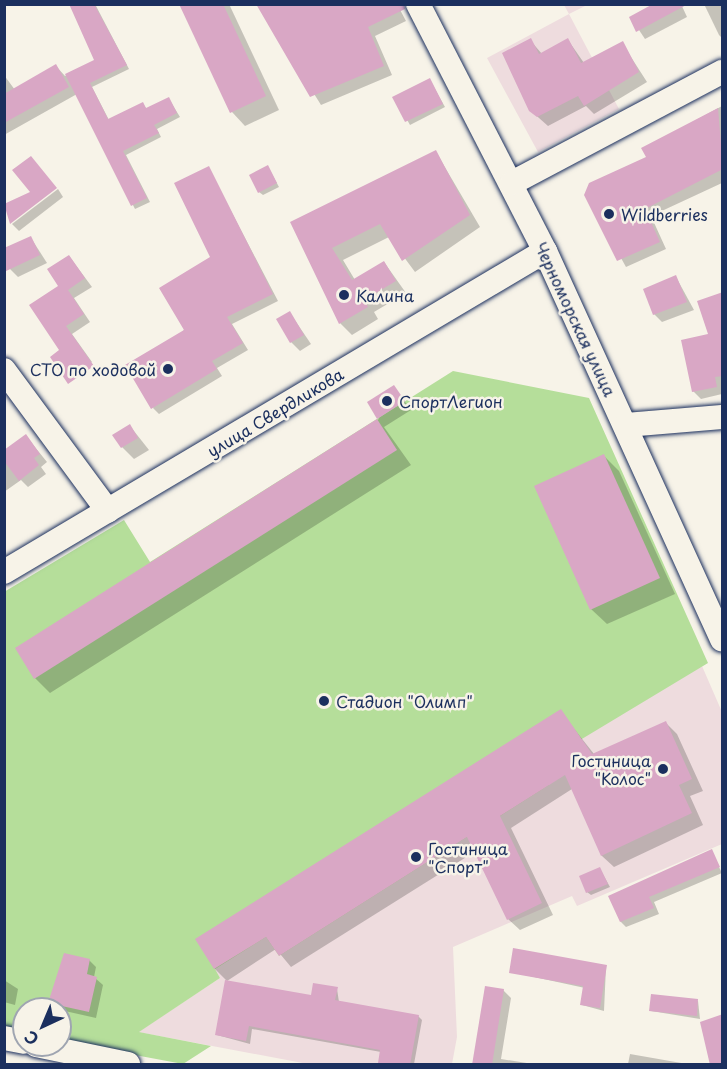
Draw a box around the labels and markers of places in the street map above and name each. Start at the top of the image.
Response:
place label: Wildberries [621,204,708,224]
marker: Wildberries [602,207,616,221]
place label: Калина [356,285,414,305]
marker: Калина [337,288,351,302]
place label: СТО по ходовой [29,359,156,379]
marker: СТО по ходовой [161,362,175,376]
place label: СпортЛегион [399,391,503,411]
marker: СпортЛегион [380,394,394,408]
place label: Стадион "Олимп" [336,691,474,711]
marker: Стадион "Олимп" [317,694,331,708]
place label: Гостиница "Колос" [571,750,651,788]
marker: Гостиница "Колос" [656,762,670,776]
place label: Гостиница "Спорт" [428,838,508,876]
marker: Гостиница "Спорт" [409,850,423,864]

